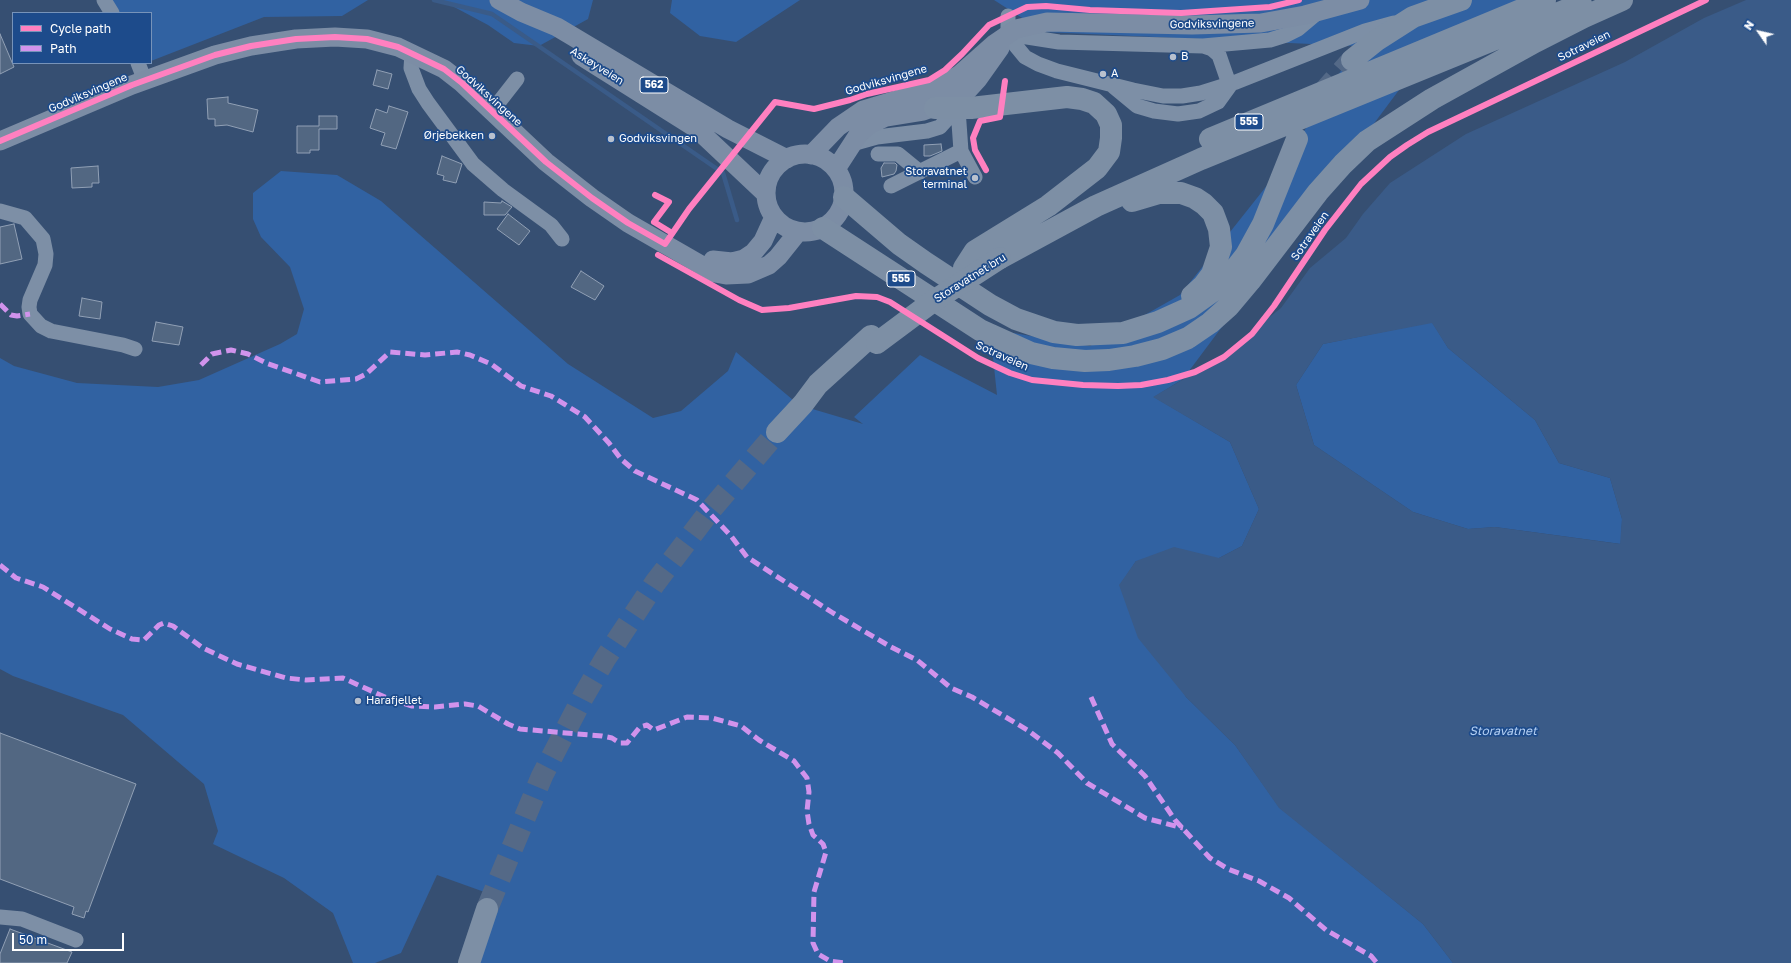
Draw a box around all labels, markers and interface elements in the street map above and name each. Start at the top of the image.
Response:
legend [12,12,152,64]
north arrow [1739,12,1779,52]
street label: Godviksvingene [1170,17,1254,31]
text: N [1741,18,1756,32]
text: Cycle path [50,21,111,36]
street label: Sotraveien [1556,28,1612,64]
text: Path [50,41,77,56]
street label: Askøyveien [568,44,626,88]
place label: B [1181,50,1188,64]
marker: B [1168,52,1178,62]
street label: Godviksvingene [844,62,928,98]
street label: Godviksvingene [453,63,525,129]
place label: A [1111,67,1118,81]
marker: A [1098,69,1108,79]
street label: Godviksvingene [47,70,129,116]
road number: 562 [640,77,668,93]
road number: 555 [1235,114,1263,130]
place label: Ørjebekken [424,129,484,143]
marker: Ørjebekken [487,131,497,141]
place label: Godviksvingen [619,132,697,146]
marker: Godviksvingen [606,134,616,144]
place label: Storavatnet terminal [905,165,967,191]
marker: Storavatnet terminal [970,173,980,183]
street label: Sotraveien [1288,209,1332,263]
street label: Storavatnet bru [932,251,1008,305]
road number: 555 [887,271,915,287]
street label: Sotraveien [973,338,1031,374]
place label: Harafjellet [366,694,422,708]
marker: Harafjellet [353,696,363,706]
water label: Storavatnet [1469,724,1537,738]
scale bar [14,925,126,951]
text: 50 m [19,932,47,947]

